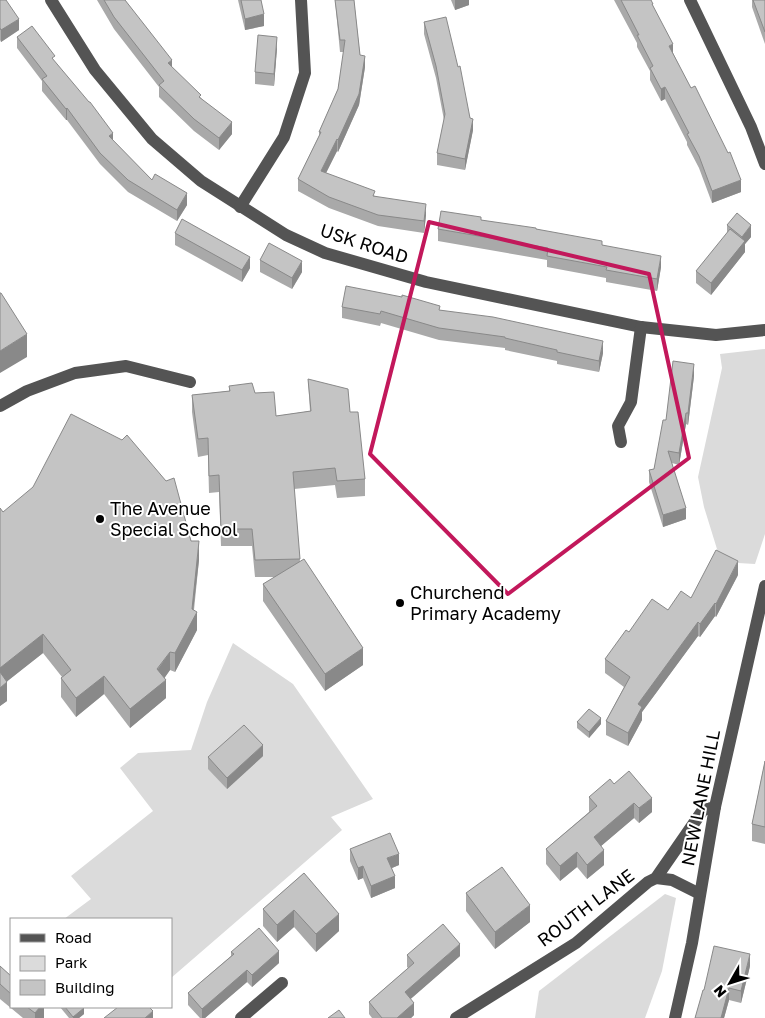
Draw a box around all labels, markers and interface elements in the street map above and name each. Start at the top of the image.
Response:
street label: USK ROAD [317,218,411,268]
place label: The Avenue Special School [110,497,238,540]
marker: The Avenue Special School [94,513,106,525]
place label: Churchend Primary Academy [410,581,561,624]
marker: Churchend Primary Academy [394,597,406,609]
street label: NEW LANE HILL [676,728,724,868]
street label: ROUTH LANE [533,864,638,951]
legend [10,918,172,1008]
text: Road [55,928,92,946]
text: Park [55,953,88,971]
north arrow [705,958,755,1008]
text: Building [55,978,115,996]
text: N [710,982,729,1001]

